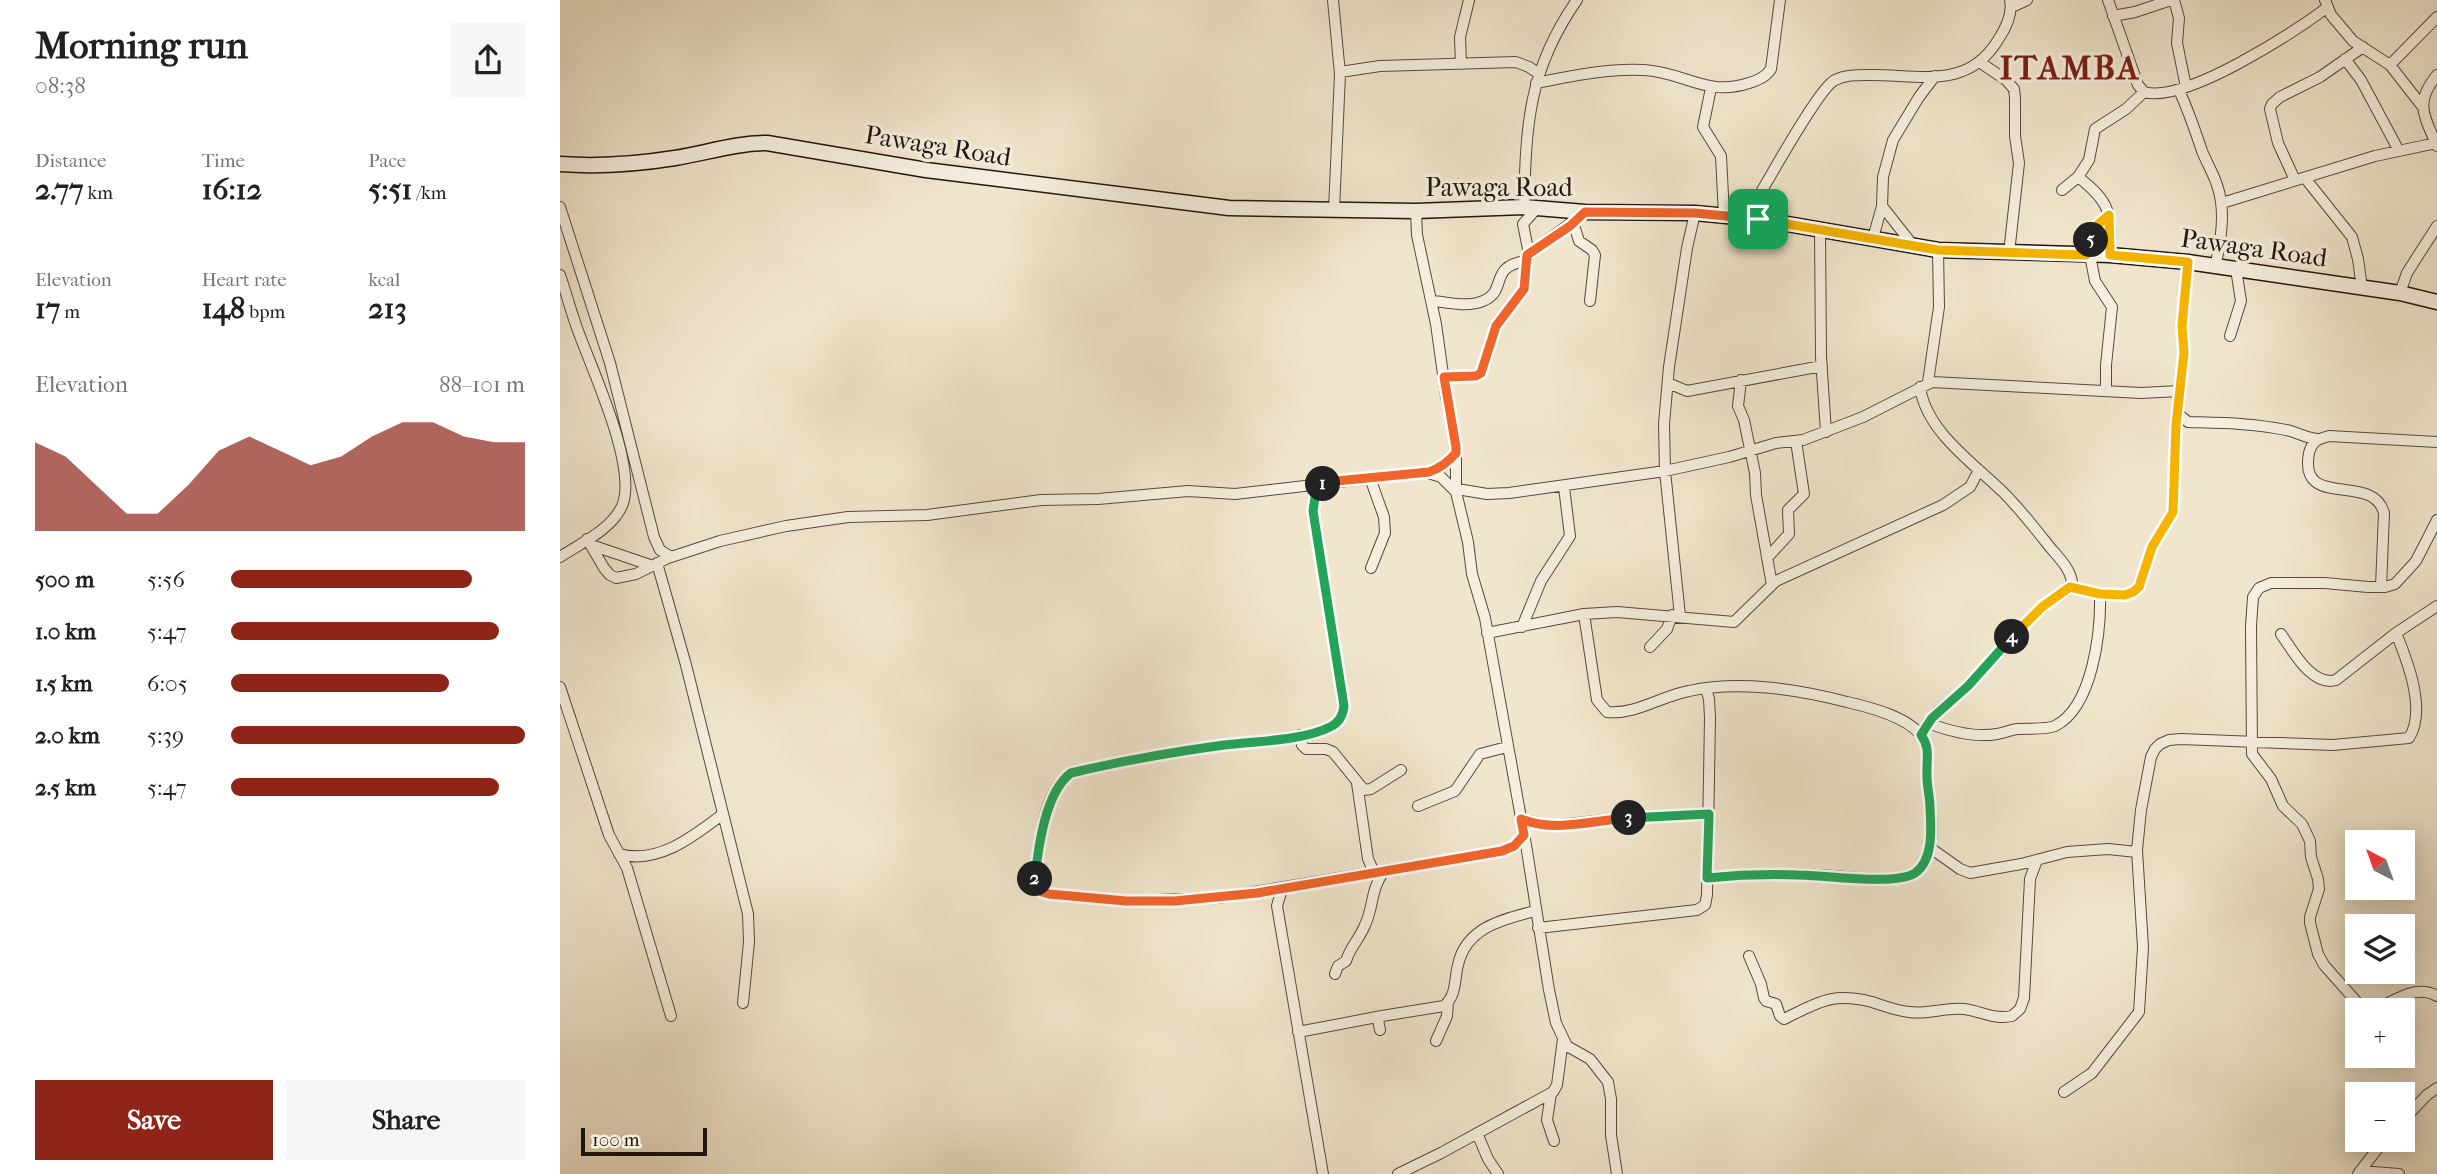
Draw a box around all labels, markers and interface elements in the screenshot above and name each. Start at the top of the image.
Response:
text: Morning run [35,23,248,68]
button: share [451,23,525,97]
district label: ITAMBA [2000,49,2140,88]
text: 08:38 [35,72,86,99]
street label: Pawaga Road [863,119,1014,173]
text: Distance [35,150,106,172]
text: Time [202,150,245,172]
text: Pace [368,150,406,172]
text: 2.77 [35,172,83,207]
text: 16:12 [202,172,262,207]
text: 5:51 [368,172,412,207]
street label: Pawaga Road [1425,172,1574,203]
text: km [83,182,113,204]
text: /km [412,182,447,204]
pin [1728,189,1788,249]
icon: arrive [1739,200,1777,238]
pin: 5 [2074,222,2108,258]
street label: Pawaga Road [2179,222,2330,274]
text: 5 [2086,228,2095,250]
text: Elevation [35,269,112,291]
text: Heart rate [202,269,287,291]
text: kcal [368,269,400,291]
text: 17 [35,291,60,326]
text: 148 [202,291,245,326]
text: 213 [368,291,407,326]
text: m [60,301,80,323]
text: bpm [245,301,285,323]
text: Elevation [35,371,128,398]
text: 88–101 m [439,371,525,398]
pin: 1 [1306,466,1340,502]
text: 1 [1319,472,1326,494]
text: 500 m [35,566,94,593]
text: 5:56 [147,566,185,593]
text: 1.0 km [35,618,96,645]
text: 5:47 [147,618,187,645]
pin: 4 [1994,620,2030,654]
text: 4 [2006,625,2017,647]
text: 1.5 km [35,670,93,697]
text: 6:05 [147,670,188,697]
text: 2.0 km [35,722,100,749]
text: 5:39 [147,722,184,749]
text: 2.5 km [35,774,96,801]
text: 5:47 [147,774,187,801]
pin: 3 [1612,800,1646,836]
text: 3 [1625,806,1632,828]
north arrow [2345,830,2415,900]
map controls [2345,830,2415,1152]
pin: 2 [1018,862,1052,896]
text: 2 [1030,867,1039,889]
button: layers [2345,914,2415,984]
button: + [2345,998,2415,1068]
button: Save [35,1080,273,1160]
button: Share [287,1080,525,1160]
button: − [2345,1082,2415,1152]
scale bar [581,1125,707,1157]
text: 100 m [592,1129,640,1151]

